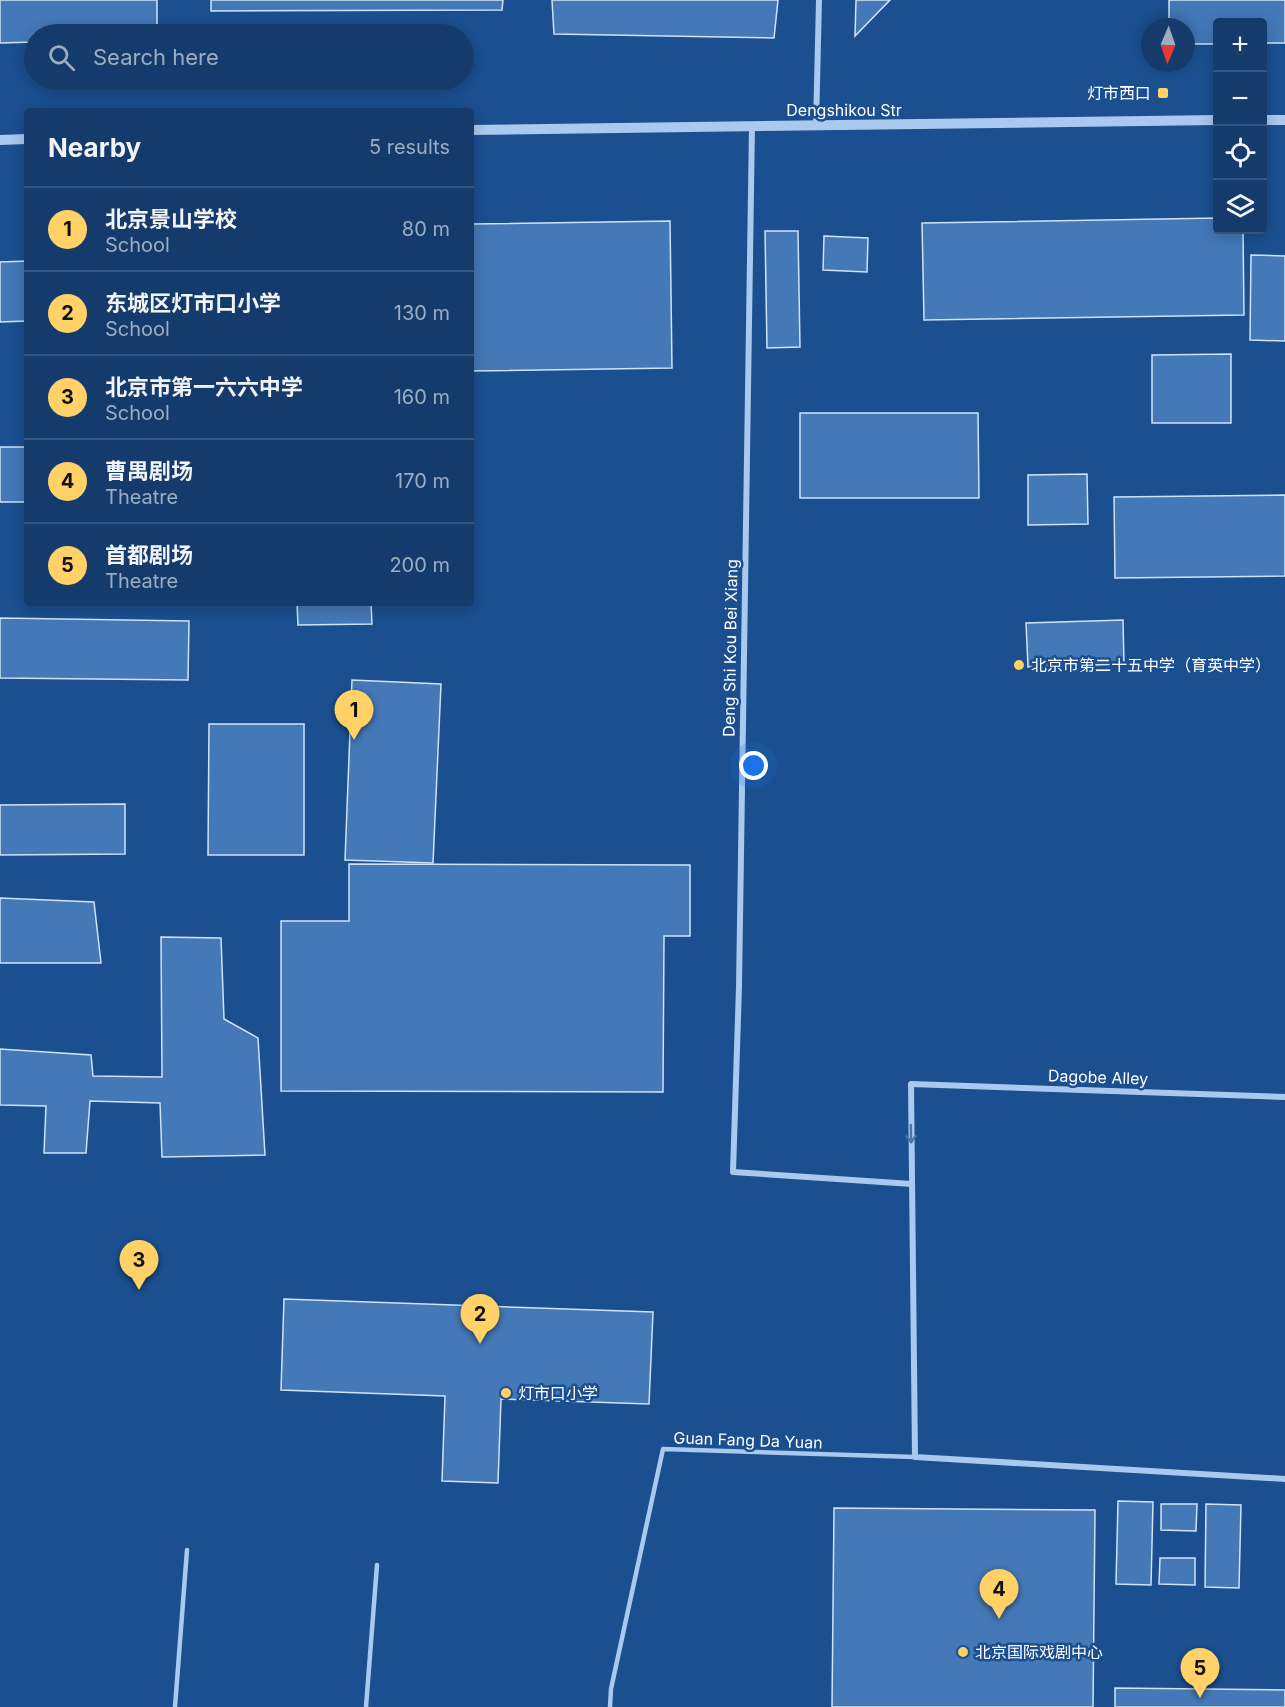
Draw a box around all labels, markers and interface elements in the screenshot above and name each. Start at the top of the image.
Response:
north arrow [1141,18,1195,72]
map controls [1213,18,1267,234]
button: + [1213,18,1267,72]
search box [24,24,474,90]
icon: search [45,41,78,74]
text: Search here [93,44,219,70]
button: − [1213,72,1267,126]
place label: 灯市西口 [1087,83,1151,103]
marker: 灯市西口 [1156,86,1170,100]
street label: Dengshikou Str [786,100,902,120]
button: locate [1213,126,1267,180]
text: Nearby [48,132,141,163]
text: 5 results [369,135,450,159]
button: layers [1213,180,1267,234]
text: 北京景山学校 [105,206,237,232]
text: 1 [63,217,72,241]
text: 80 m [402,217,450,241]
text: School [105,233,170,257]
text: 东城区灯市口小学 [105,290,281,316]
text: 2 [61,301,74,325]
text: 130 m [394,301,450,325]
text: School [105,317,170,341]
text: 北京市第一六六中学 [105,374,303,400]
text: 3 [61,385,74,409]
text: 160 m [394,385,450,409]
text: School [105,401,170,425]
text: 曹禺剧场 [105,458,193,484]
text: 4 [61,469,74,493]
text: 170 m [395,469,450,493]
text: Theatre [105,485,178,509]
text: 首都剧场 [105,542,193,568]
text: 5 [61,553,74,577]
text: 200 m [389,553,450,577]
street label: Deng Shi Kou Bei Xiang [718,559,742,737]
text: Theatre [105,569,178,593]
place label: 北京市第二十五中学（育英中学） [1031,655,1271,675]
marker: 北京市第二十五中学（育英中学） [1012,658,1026,672]
pin: 1 [334,690,374,740]
your location [739,751,768,780]
street label: Dagobe Alley [1048,1065,1149,1089]
one-way arrow [905,1124,917,1144]
pin: 3 [120,1240,158,1290]
pin: 2 [460,1294,500,1344]
place label: 灯市口小学 [518,1383,598,1403]
marker: 灯市口小学 [499,1386,513,1400]
street label: Guan Fang Da Yuan [673,1427,823,1453]
pin: 4 [980,1570,1018,1619]
place label: 北京国际戏剧中心 [975,1642,1103,1662]
marker: 北京国际戏剧中心 [956,1645,970,1659]
pin: 5 [1180,1648,1220,1698]

